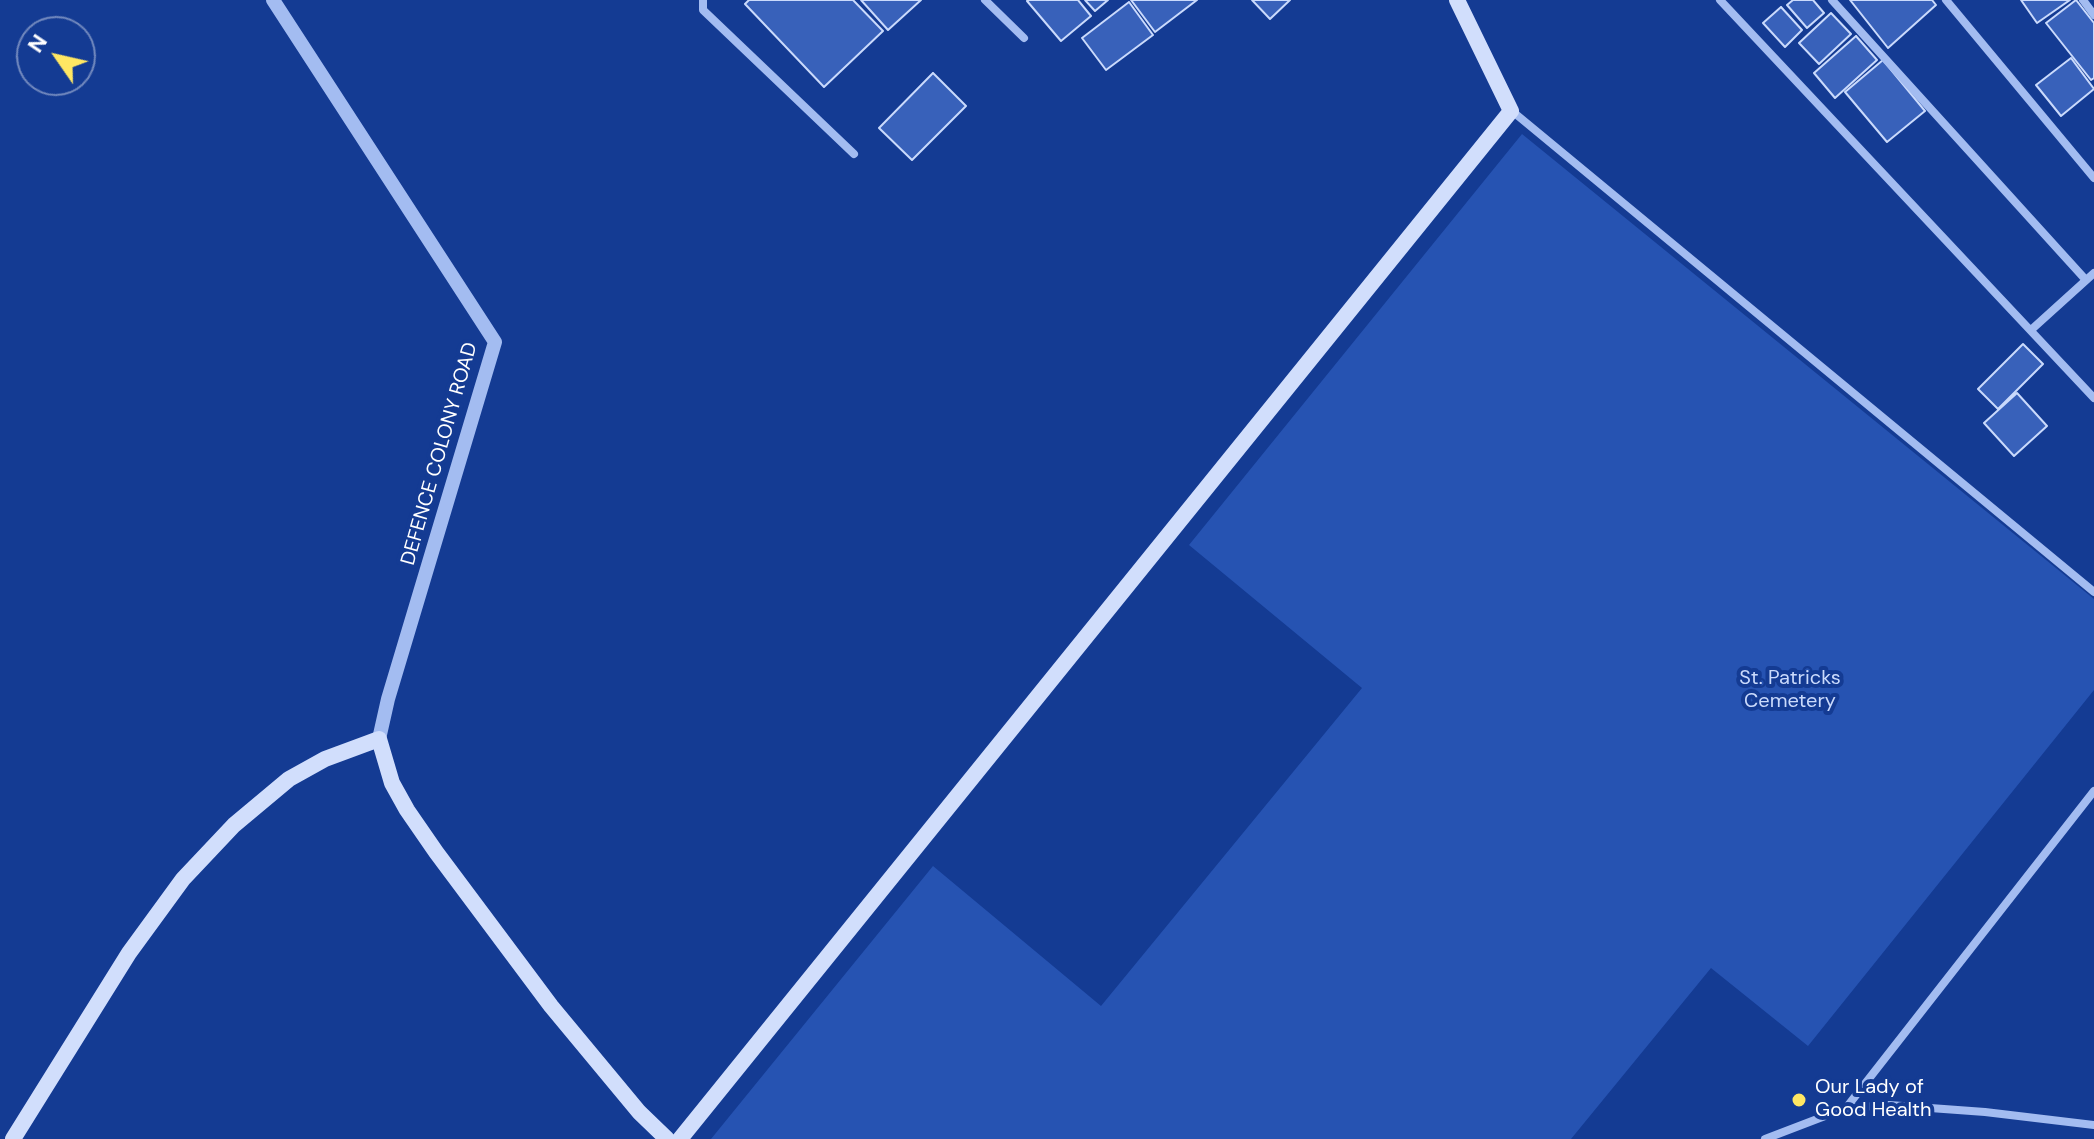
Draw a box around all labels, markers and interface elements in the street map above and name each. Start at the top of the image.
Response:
north arrow [16,16,96,96]
text: N [21,29,54,58]
street label: DEFENCE COLONY ROAD [397,340,483,568]
park label: St. Patricks Cemetery [1739,667,1841,714]
place label: Our Lady of Good Health [1815,1076,1931,1123]
marker: Our Lady of Good Health [1790,1091,1808,1109]

